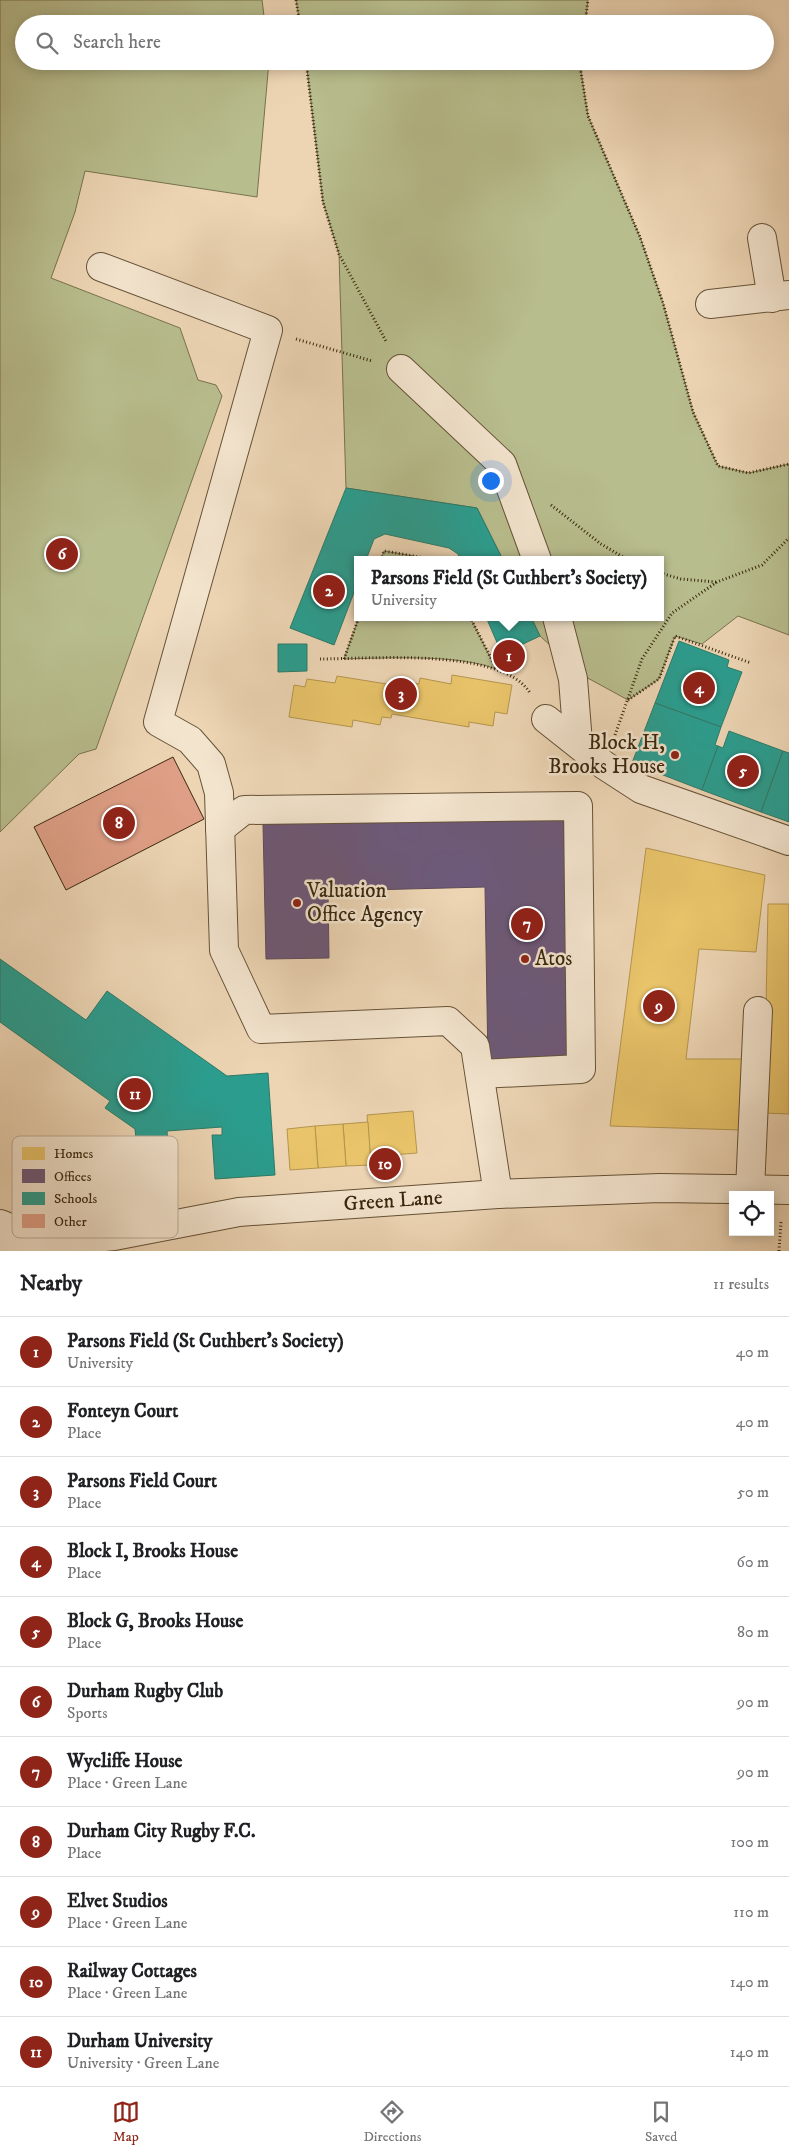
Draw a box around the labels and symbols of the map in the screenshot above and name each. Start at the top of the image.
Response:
your location [478,468,504,494]
pin: 6 [46,535,78,573]
pin: 2 [313,572,345,610]
pin: 1 [493,637,525,675]
pin: 4 [683,669,715,707]
pin: 3 [385,675,417,713]
place label: Block H, Brooks House [548,730,665,780]
marker: Block H, Brooks House [669,749,681,761]
pin: 5 [727,752,759,790]
pin: 8 [103,804,135,842]
place label: Valuation Office Agency [306,878,424,928]
marker: Valuation Office Agency [291,897,303,909]
pin: 7 [511,905,543,943]
place label: Atos [535,946,572,972]
marker: Atos [519,953,531,965]
pin: 9 [643,987,675,1025]
pin: 11 [119,1075,151,1113]
legend [12,1136,178,1238]
text: Homes [54,1145,94,1163]
pin: 10 [369,1145,401,1183]
text: Offices [54,1168,92,1186]
street label: Green Lane [343,1185,444,1217]
text: Schools [54,1190,97,1208]
text: Other [54,1213,87,1231]

